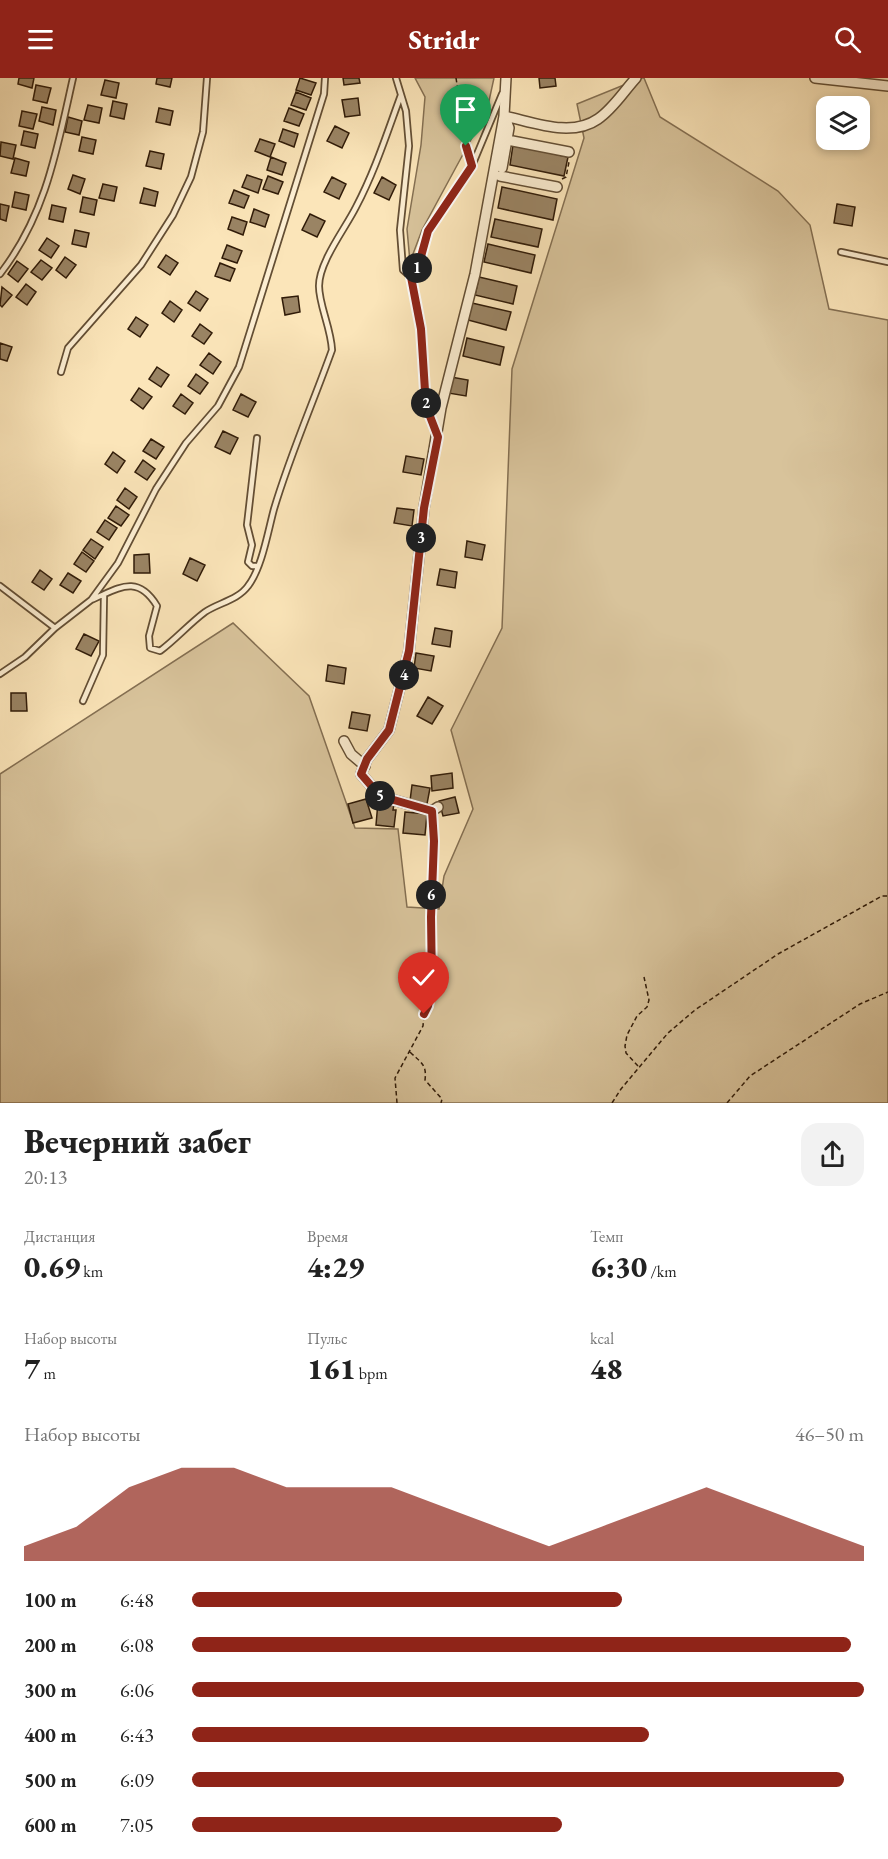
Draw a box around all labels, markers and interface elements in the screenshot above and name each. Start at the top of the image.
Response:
text: Stridr [409,22,479,57]
icon: menu [24,23,57,56]
icon: search [831,23,864,56]
pin [440,84,491,146]
icon: arrive [449,93,482,126]
map controls [816,96,870,150]
button: layers [816,96,870,150]
pin: 1 [402,253,432,283]
text: 1 [413,257,421,278]
pin: 2 [411,388,441,418]
text: 2 [422,392,430,413]
pin: 3 [406,523,436,553]
text: 3 [417,527,425,548]
pin: 4 [389,660,419,690]
text: 4 [400,664,408,685]
pin: 5 [365,781,395,811]
text: 5 [376,785,384,806]
pin: 6 [416,880,446,910]
text: 6 [427,884,435,905]
pin [398,952,449,1014]
icon: check [407,961,440,994]
text: Вечерний забег [24,1120,251,1163]
button: share [801,1123,864,1186]
text: 20:13 [24,1164,67,1190]
text: Дистанция [24,1226,95,1247]
text: Время [307,1226,348,1247]
text: Темп [590,1226,623,1247]
text: 0.69 [24,1247,80,1286]
text: 4:29 [307,1247,364,1286]
text: 6:30 [590,1247,647,1286]
text: km [80,1261,103,1282]
text: /km [647,1261,677,1282]
text: Набор высоты [24,1328,117,1349]
text: Пульс [307,1328,348,1349]
text: kcal [590,1328,614,1349]
text: 7 [24,1349,40,1388]
text: 161 [307,1349,356,1388]
text: 48 [590,1349,622,1388]
text: m [40,1363,56,1384]
text: bpm [356,1363,388,1384]
text: Набор высоты [24,1421,140,1447]
text: 46–50 m [795,1421,864,1447]
text: 100 m [24,1587,77,1613]
text: 6:48 [120,1587,154,1613]
text: 200 m [24,1632,77,1658]
text: 6:08 [120,1632,154,1658]
text: 300 m [24,1677,77,1703]
text: 6:06 [120,1677,154,1703]
text: 400 m [24,1722,77,1748]
text: 6:43 [120,1722,154,1748]
text: 500 m [24,1767,77,1793]
text: 6:09 [120,1767,154,1793]
text: 600 m [24,1812,77,1838]
text: 7:05 [120,1812,154,1838]

